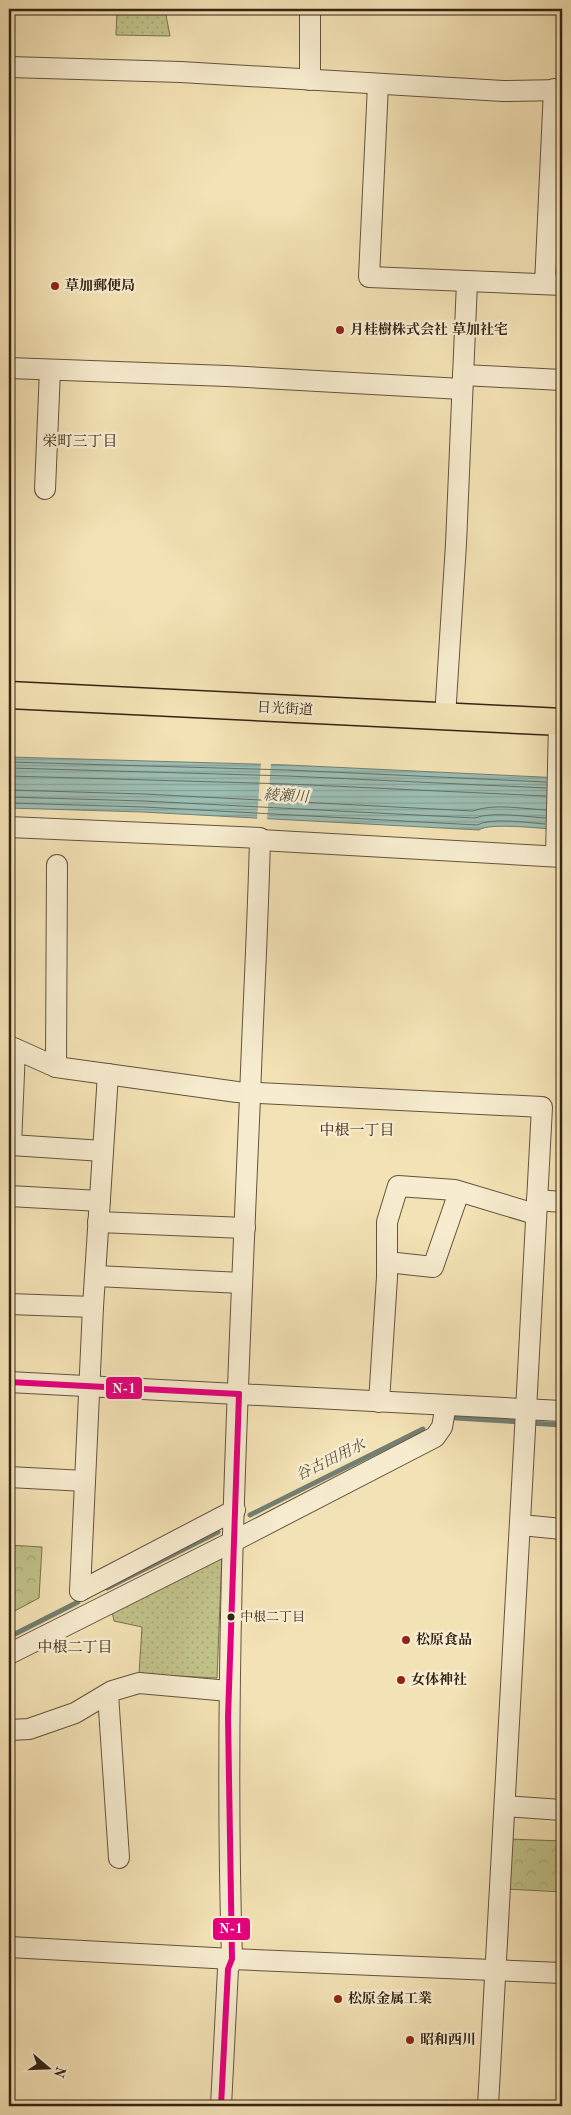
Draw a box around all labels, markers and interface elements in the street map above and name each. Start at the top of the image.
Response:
place label: 草加郵便局 [65,277,135,293]
marker: 草加郵便局 [49,280,61,292]
place label: 月桂樹株式会社 草加社宅 [350,321,508,337]
marker: 月桂樹株式会社 草加社宅 [334,324,346,336]
district label: 栄町三丁目 [42,433,118,450]
street label: 日光街道 [257,700,313,717]
water label: 綾瀬川 [263,786,311,806]
district label: 中根一丁目 [319,1122,395,1139]
line badge: N-1 [105,1376,143,1400]
text: N-1 [112,1382,136,1396]
water label: 谷古田用水 [293,1435,370,1484]
place label: 中根二丁目 [240,1610,305,1624]
marker: 中根二丁目 [226,1612,236,1622]
place label: 松原食品 [416,1632,472,1647]
marker: 松原食品 [400,1634,412,1646]
district label: 中根二丁目 [37,1639,113,1656]
place label: 女体神社 [411,1672,467,1687]
marker: 女体神社 [395,1674,407,1686]
line badge: N-1 [212,1917,251,1941]
text: N-1 [219,1922,243,1936]
place label: 松原金属工業 [348,1991,432,2006]
marker: 松原金属工業 [332,1993,344,2005]
place label: 昭和西川 [420,2032,476,2047]
marker: 昭和西川 [404,2034,416,2046]
north arrow [22,2042,72,2092]
text: N [51,2065,68,2080]

